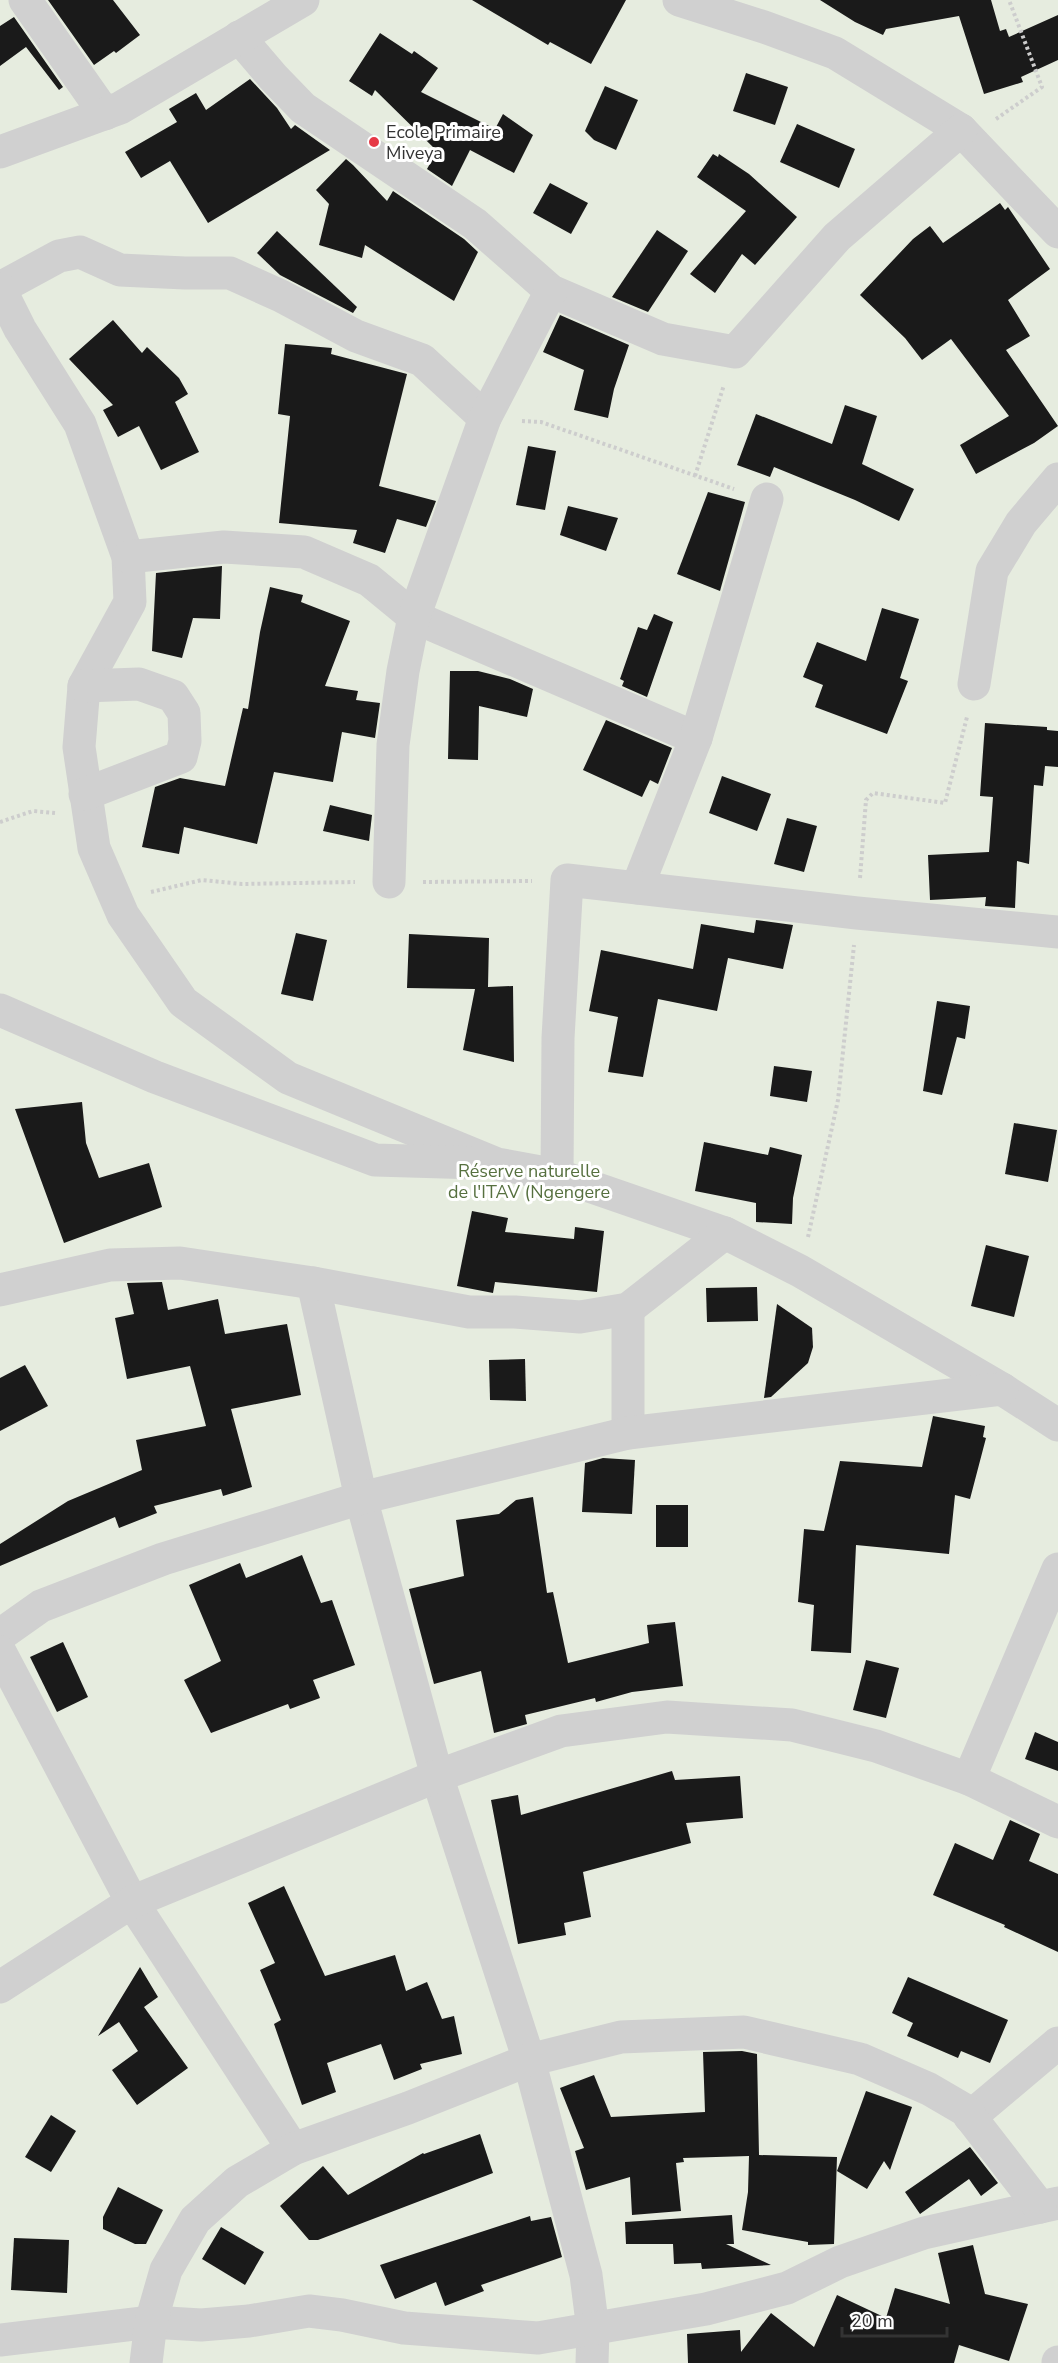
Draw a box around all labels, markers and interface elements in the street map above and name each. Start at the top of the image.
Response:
place label: Ecole Primaire Miveya [386,120,501,165]
marker: Ecole Primaire Miveya [367,135,381,149]
park label: Réserve naturelle de l'ITAV (Ngengere [448,1159,610,1204]
scale bar [842,2300,947,2338]
text: 20 m [851,2309,893,2333]

